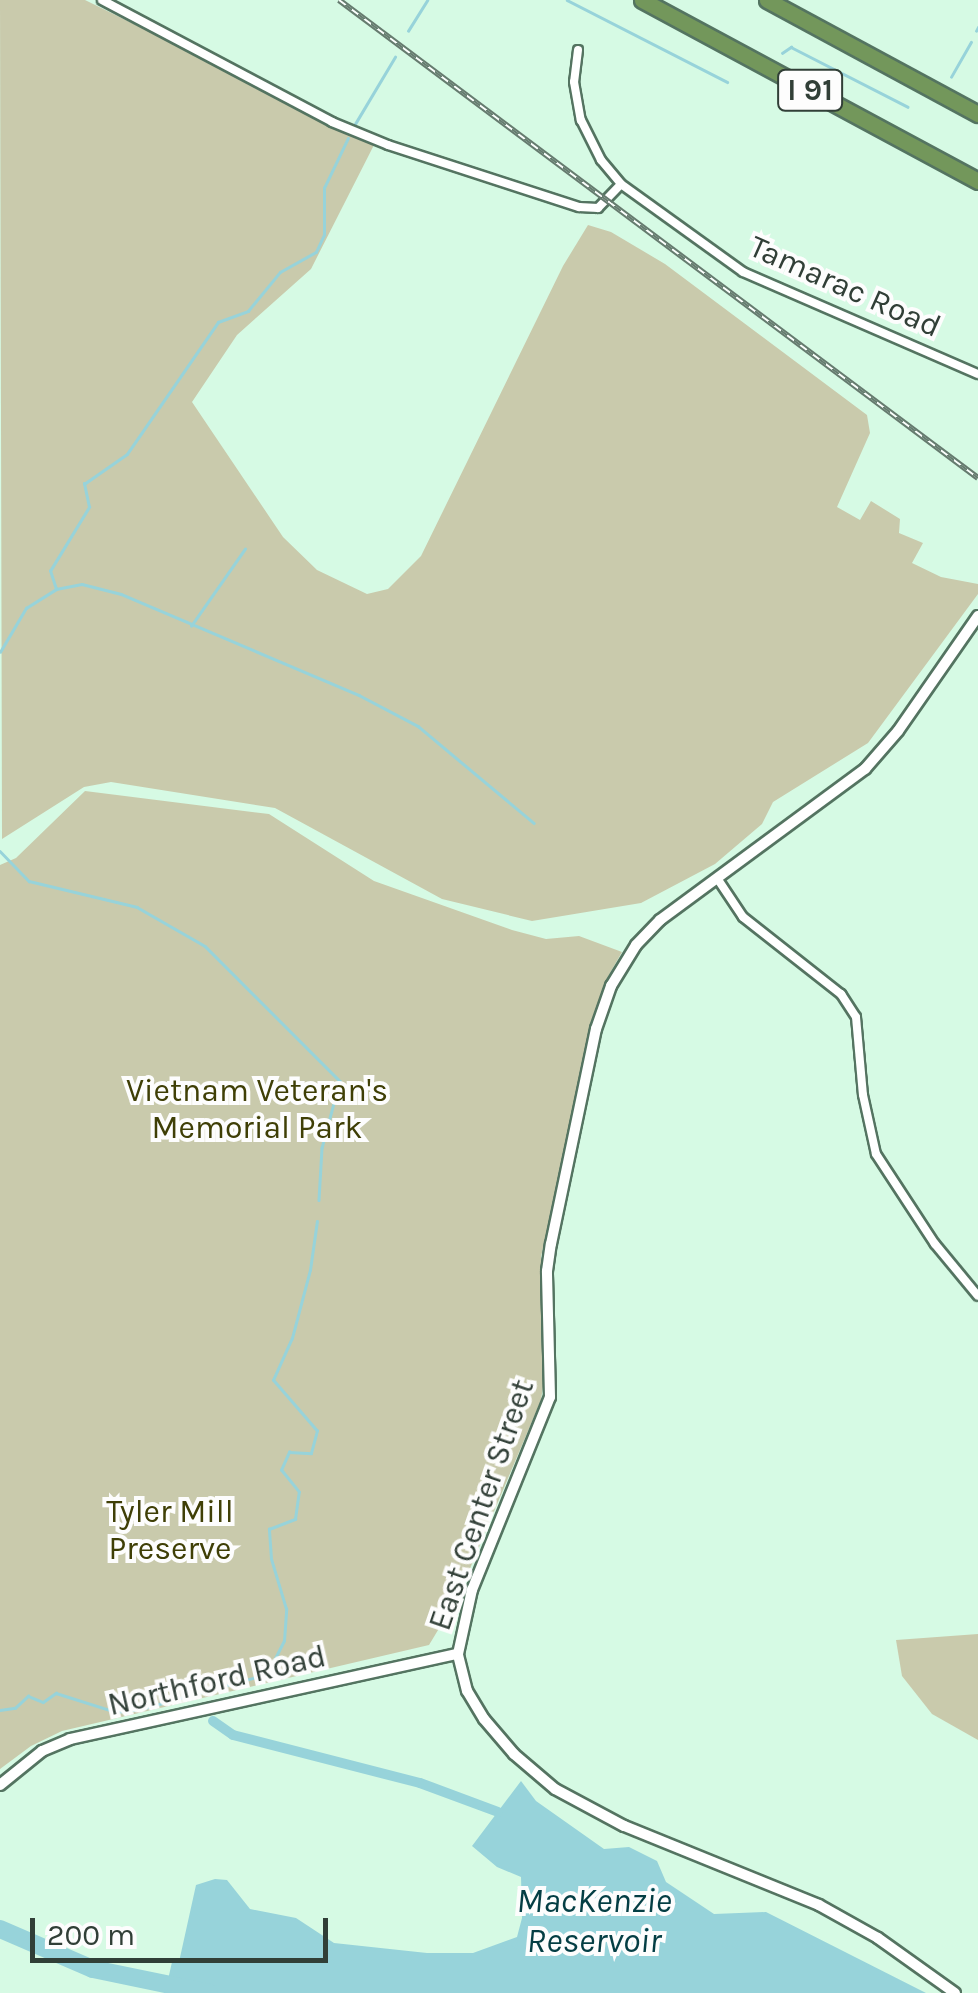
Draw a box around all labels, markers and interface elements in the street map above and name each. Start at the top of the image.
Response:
road number: I 91 [775,65,845,115]
street label: Tamarac Road [743,228,947,346]
park label: Vietnam Veteran's Memorial Park [126,1073,388,1148]
street label: East Center Street [421,1374,543,1636]
park label: Tyler Mill Preserve [106,1494,234,1569]
street label: Northford Road [104,1637,330,1725]
water label: MacKenzie Reservoir [516,1880,672,1962]
scale bar [35,1898,332,1960]
text: 200 m [47,1917,135,1953]

